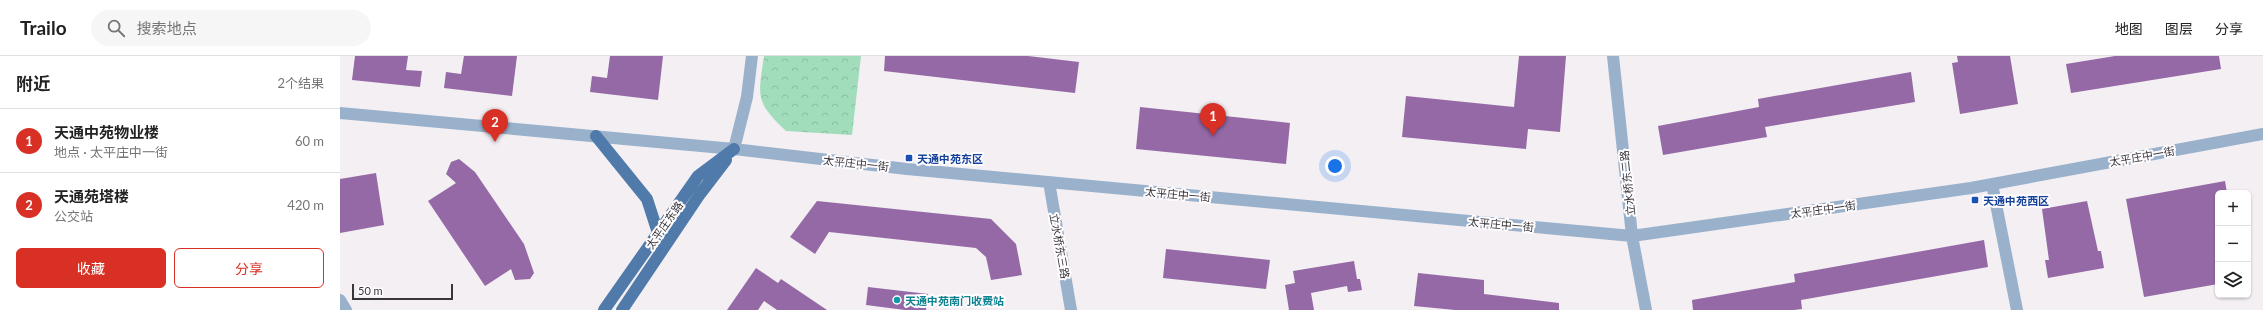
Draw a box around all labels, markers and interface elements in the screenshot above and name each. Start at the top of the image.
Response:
search box [91,10,371,46]
text: Trailo [20,16,67,39]
icon: search [105,17,127,39]
text: 搜索地点 [137,19,197,37]
text: 地图 [2115,20,2143,37]
text: 图层 [2165,20,2193,37]
text: 分享 [2215,20,2243,37]
text: 附近 [16,73,50,94]
text: 2个结果 [277,75,324,91]
pin: 1 [1200,103,1226,136]
pin: 2 [482,109,508,142]
text: 天通中苑物业楼 [54,123,159,141]
text: 1 [25,133,33,149]
text: 60 m [295,133,324,149]
text: 地点 · 太平庄中一街 [54,144,168,160]
street label: 太平庄中一街 [2108,144,2176,168]
street label: 立水桥东二路 [1617,150,1637,216]
place label: 天通中苑东区 [917,152,983,165]
street label: 太平庄中一街 [823,153,889,173]
marker: 天通中苑东区 [904,153,914,163]
your location [1325,156,1345,176]
street label: 太平庄中一街 [1145,185,1211,203]
text: 天通苑塔楼 [54,187,129,205]
map controls [2215,190,2251,298]
button: + [2215,190,2251,226]
place label: 天通中苑西区 [1983,194,2049,207]
marker: 天通中苑西区 [1970,195,1980,205]
text: 2 [25,197,33,213]
text: 420 m [287,197,324,213]
street label: 太平庄中一街 [1789,198,1857,220]
street label: 太平庄东路 [643,199,685,251]
text: 公交站 [54,208,93,224]
street label: 立水桥东三路 [1048,212,1072,280]
street label: 太平庄中一街 [1468,215,1534,233]
button: − [2215,226,2251,262]
button: 收藏 [16,248,166,288]
button: 分享 [174,248,324,288]
button: layers [2215,262,2251,298]
scale bar [352,282,453,301]
text: 50 m [358,284,383,297]
place label: 天通中苑南门收费站 [905,294,1004,307]
marker: 天通中苑南门收费站 [892,295,902,305]

